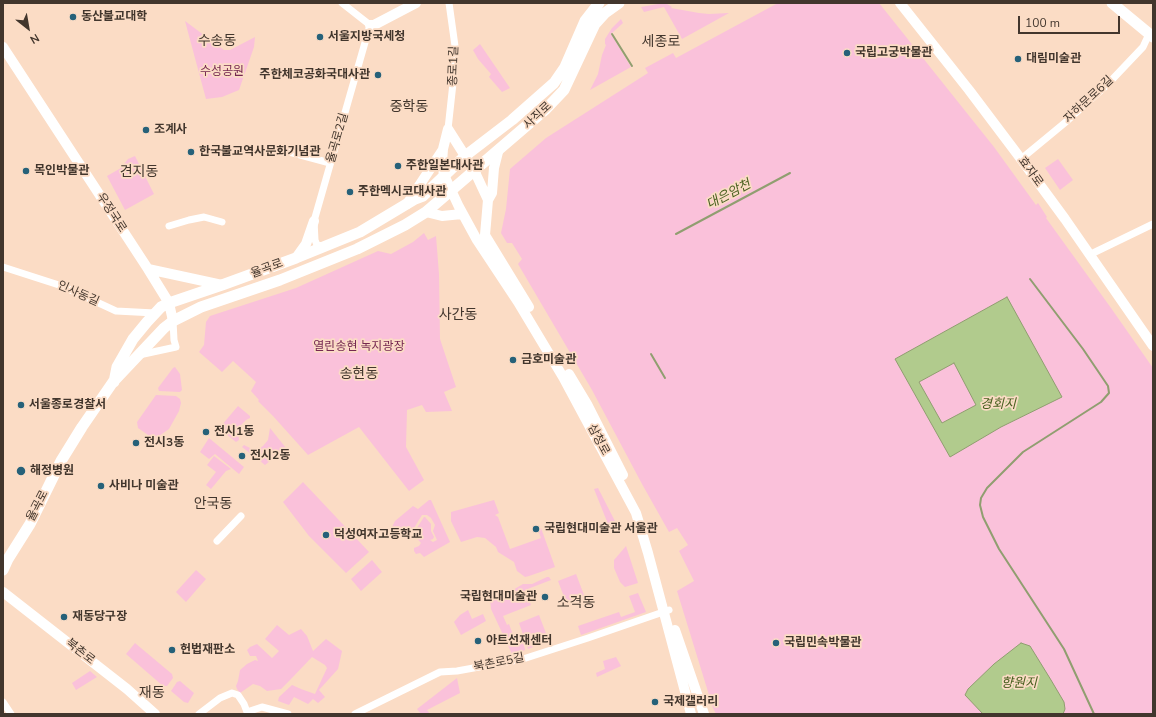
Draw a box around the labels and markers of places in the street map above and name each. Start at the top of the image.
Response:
place label: 동산불교대학 [81,10,147,24]
marker: 동산불교대학 [68,12,78,22]
place label: 서울지방국세청 [328,30,405,44]
marker: 서울지방국세청 [315,32,325,42]
place label: 국립고궁박물관 [855,46,932,60]
marker: 국립고궁박물관 [842,48,852,58]
place label: 대림미술관 [1026,52,1081,66]
marker: 대림미술관 [1013,54,1023,64]
place label: 주한체코공화국대사관 [260,68,370,82]
marker: 주한체코공화국대사관 [373,70,383,80]
place label: 조계사 [154,123,187,137]
marker: 조계사 [141,125,151,135]
place label: 한국불교역사문화기념관 [199,145,320,159]
marker: 한국불교역사문화기념관 [186,147,196,157]
place label: 주한일본대사관 [406,159,483,173]
marker: 주한일본대사관 [393,161,403,171]
place label: 목인박물관 [34,164,89,178]
marker: 목인박물관 [21,166,31,176]
place label: 주한멕시코대사관 [358,185,446,199]
marker: 주한멕시코대사관 [345,187,355,197]
place label: 금호미술관 [521,353,576,367]
marker: 금호미술관 [508,355,518,365]
place label: 서울종로경찰서 [29,398,106,412]
marker: 서울종로경찰서 [16,400,26,410]
place label: 전시1동 [214,425,254,439]
marker: 전시1동 [201,427,211,437]
place label: 전시3동 [144,436,184,450]
marker: 전시3동 [131,438,141,448]
place label: 전시2동 [250,449,290,463]
marker: 전시2동 [237,451,247,461]
place label: 해정병원 [30,464,74,478]
marker: 해정병원 [15,465,27,477]
place label: 사비나 미술관 [109,479,178,493]
marker: 사비나 미술관 [96,481,106,491]
place label: 국립현대미술관 서울관 [544,522,658,536]
marker: 국립현대미술관 서울관 [531,524,541,534]
place label: 덕성여자고등학교 [334,528,422,542]
marker: 덕성여자고등학교 [321,530,331,540]
place label: 국립현대미술관 [460,590,537,604]
marker: 국립현대미술관 [540,592,550,602]
place label: 재동당구장 [72,610,127,624]
marker: 재동당구장 [59,612,69,622]
place label: 아트선재센터 [486,634,552,648]
marker: 아트선재센터 [473,636,483,646]
place label: 국립민속박물관 [784,636,861,650]
marker: 국립민속박물관 [771,638,781,648]
place label: 헌법재판소 [180,643,235,657]
marker: 헌법재판소 [167,645,177,655]
place label: 국제갤러리 [663,695,718,709]
marker: 국제갤러리 [650,697,660,707]

